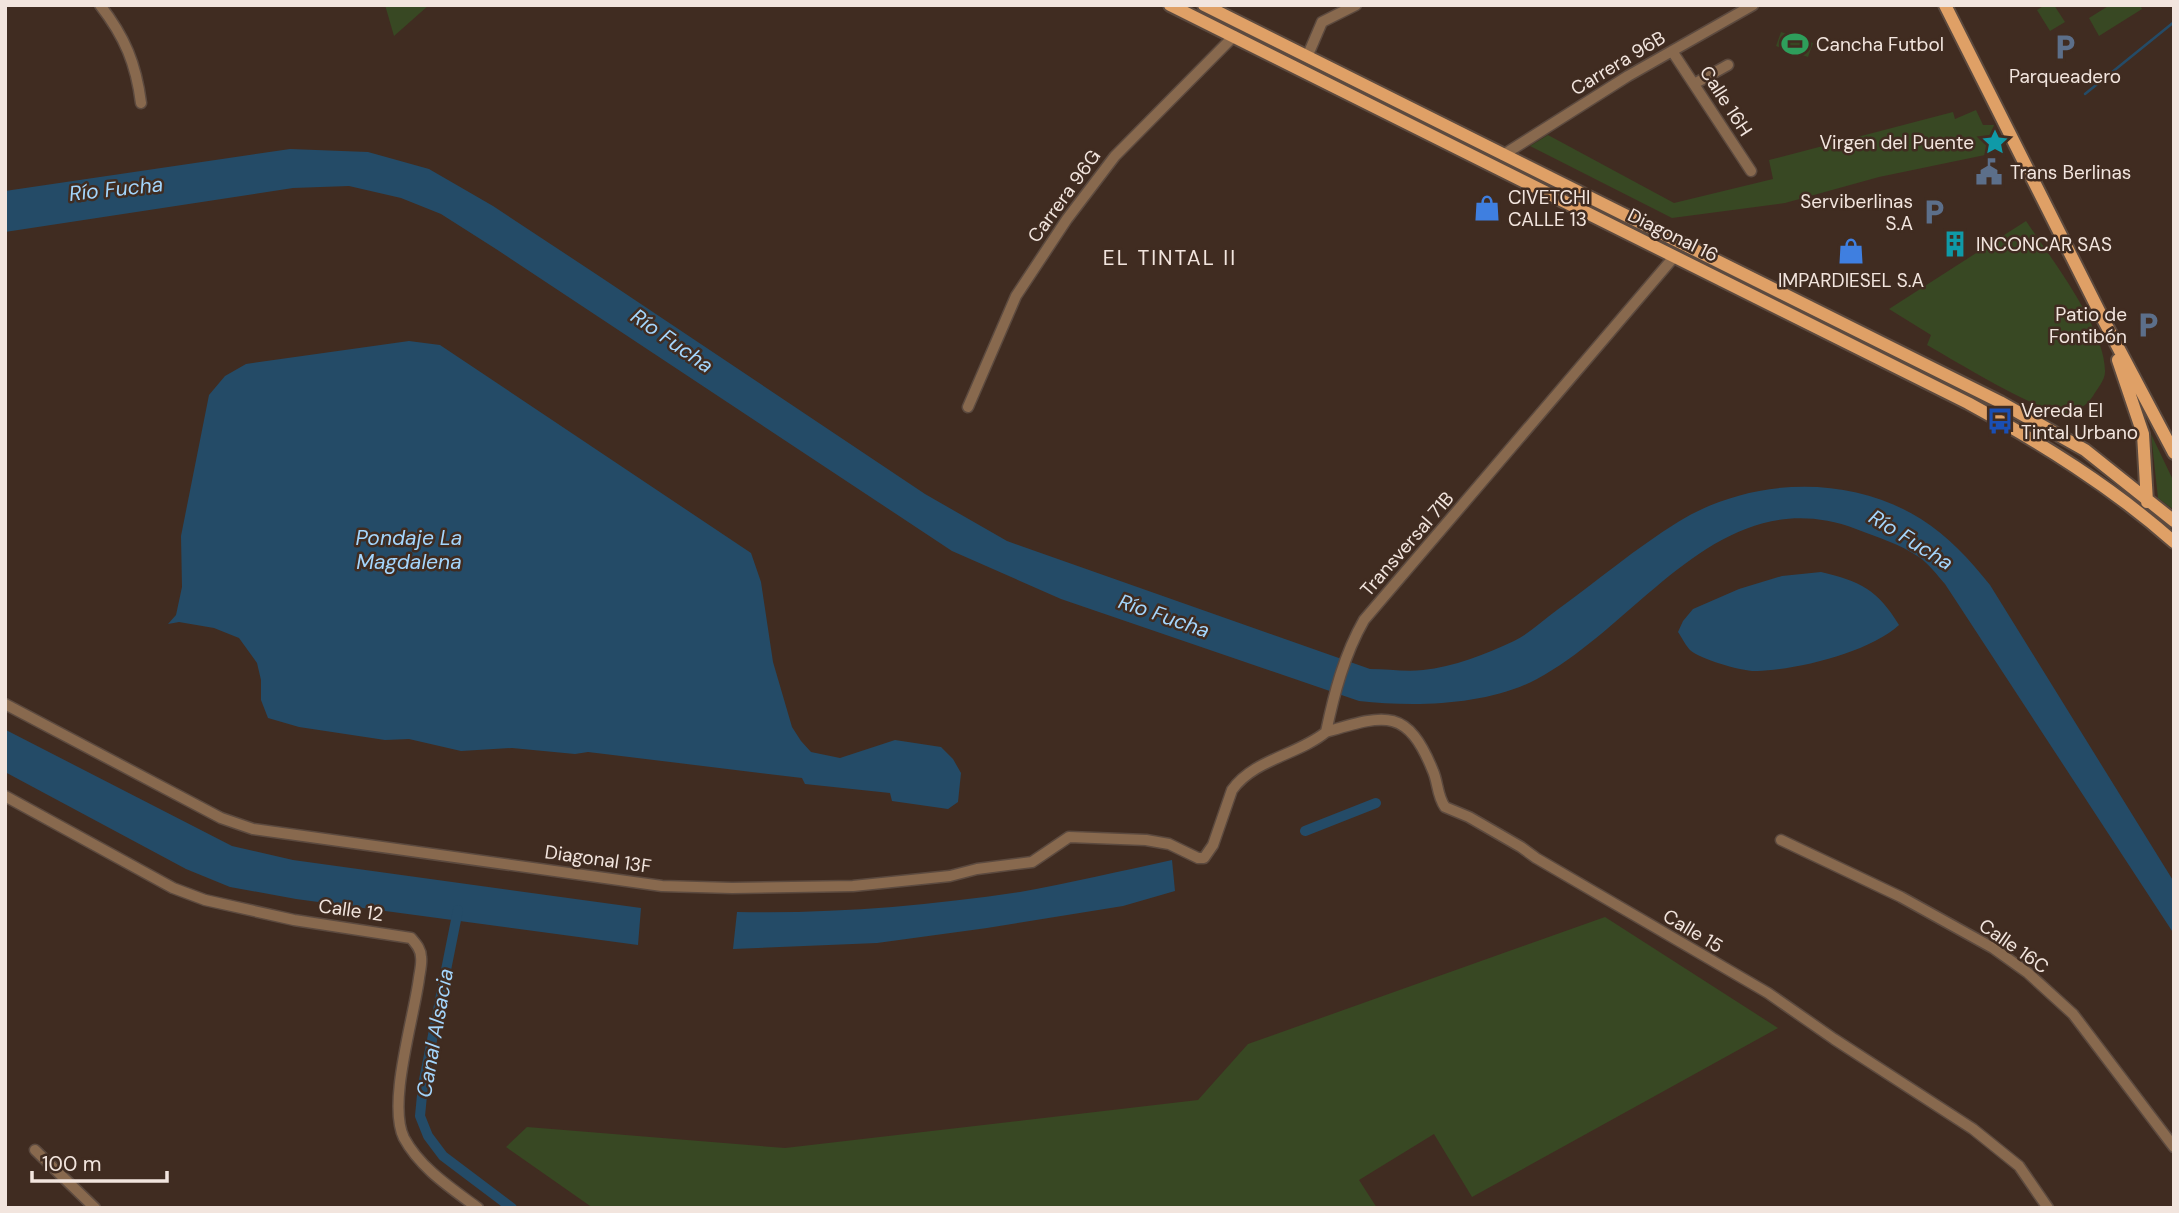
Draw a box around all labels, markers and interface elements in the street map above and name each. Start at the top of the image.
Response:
street label: Carrera 96B [1566,25,1670,101]
sports icon: Cancha Futbol [1780,29,1810,59]
place label: Cancha Futbol [1816,32,1944,57]
parking icon: Parqueadero [2050,32,2080,62]
street label: Calle 16H [1694,61,1758,141]
place label: Parqueadero [2009,64,2121,89]
place icon: Virgen del Puente [1980,127,2010,157]
place label: Virgen del Puente [1819,130,1974,155]
street label: Carrera 96G [1022,145,1106,247]
public building icon: Trans Berlinas [1974,157,2004,187]
place label: Trans Berlinas [2010,160,2131,185]
water label: Río Fucha [68,170,164,208]
place label: CIVETCHI CALLE 13 [1508,185,1591,232]
place label: Serviberlinas S.A [1800,189,1913,236]
shop icon: CIVETCHI CALLE 13 [1472,193,1502,223]
parking icon: Serviberlinas S.A [1919,197,1949,227]
street label: Diagonal 16 [1624,202,1722,268]
building icon: INCONCAR SAS [1940,229,1970,259]
place label: INCONCAR SAS [1976,232,2112,257]
shop icon: IMPARDIESEL S.A [1836,236,1866,266]
district label: EL TINTAL II [1103,244,1237,272]
place label: IMPARDIESEL S.A [1778,268,1924,293]
water label: Río Fucha [625,302,719,380]
place label: Patio de Fontibón [2049,302,2127,349]
parking icon: Patio de Fontibón [2133,310,2163,340]
place label: Vereda El Tintal Urbano [2021,398,2138,445]
bus stop icon: Vereda El Tintal Urbano [1985,406,2015,436]
street label: Transversal 71B [1355,486,1459,602]
water label: Río Fucha [1863,503,1959,577]
water label: Pondaje La Magdalena [356,524,462,576]
water label: Río Fucha [1115,587,1213,645]
street label: Diagonal 13F [543,839,653,879]
street label: Calle 12 [317,893,385,927]
street label: Calle 15 [1658,903,1728,959]
street label: Calle 16C [1974,913,2054,979]
water label: Canal Alsacia [410,966,460,1100]
scale bar [32,1140,166,1184]
text: 100 m [42,1150,102,1178]

